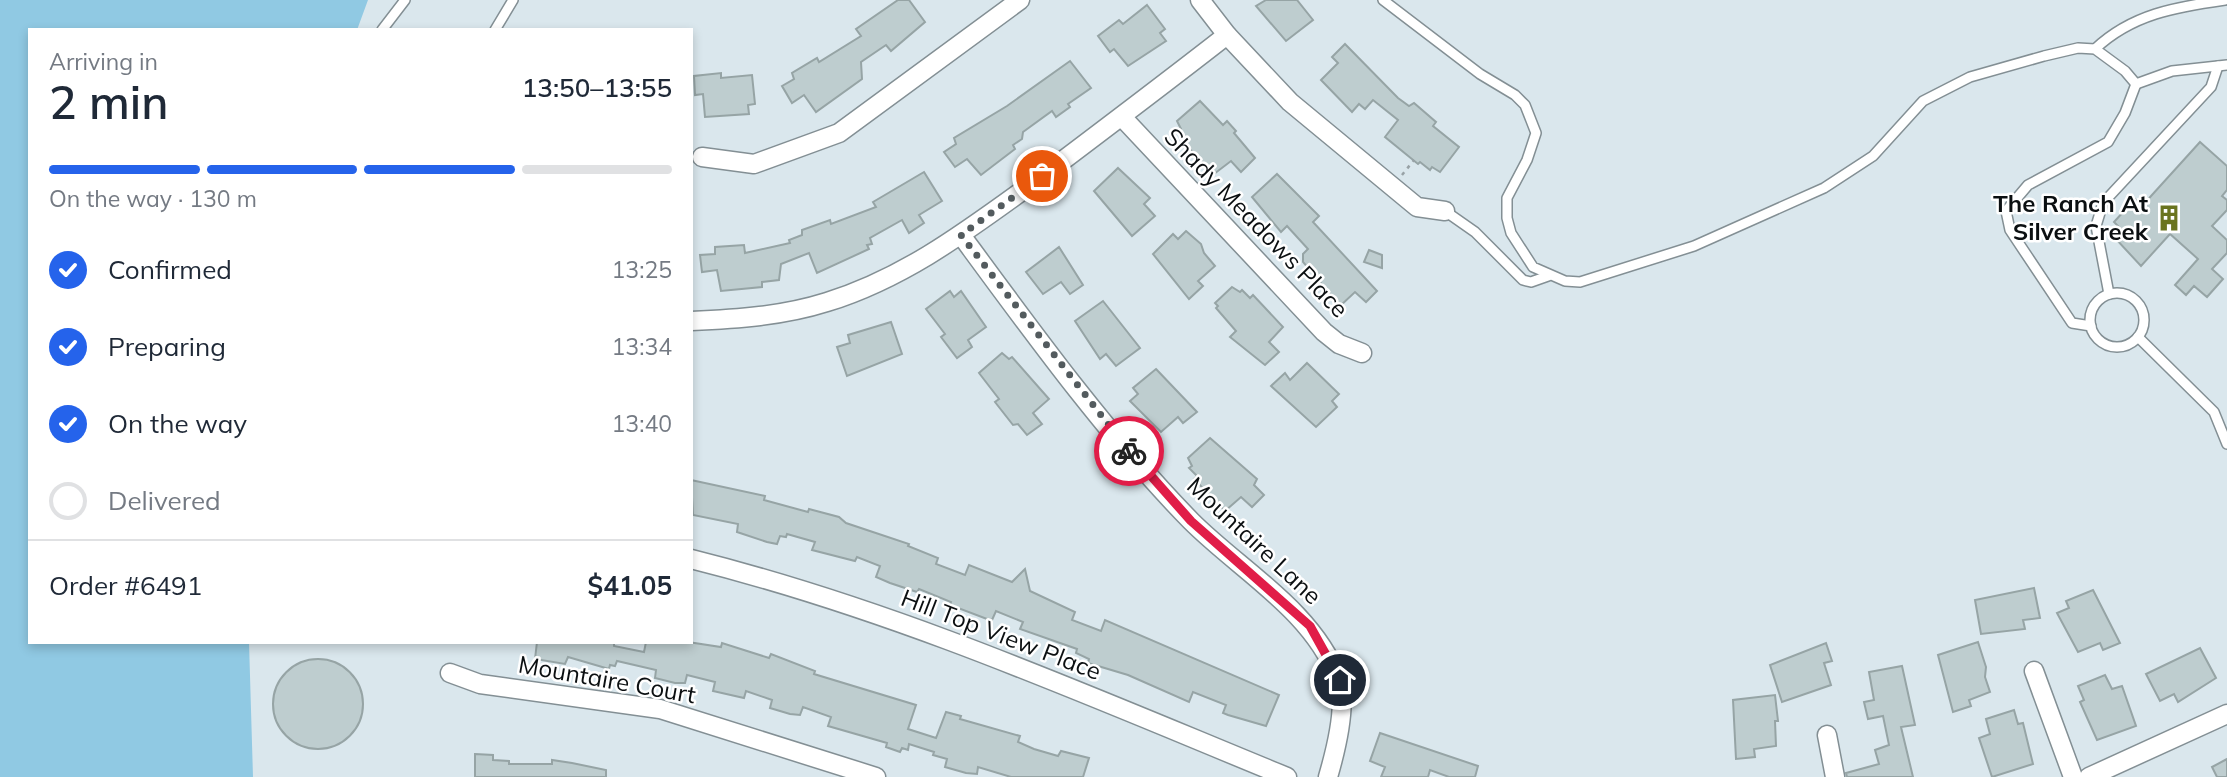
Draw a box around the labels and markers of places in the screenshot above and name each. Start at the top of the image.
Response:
pin [1012,146,1072,206]
place label: The Ranch At Silver Creek [1993,188,2149,246]
building icon: The Ranch At Silver Creek [2154,203,2184,233]
pin [1310,650,1370,710]

